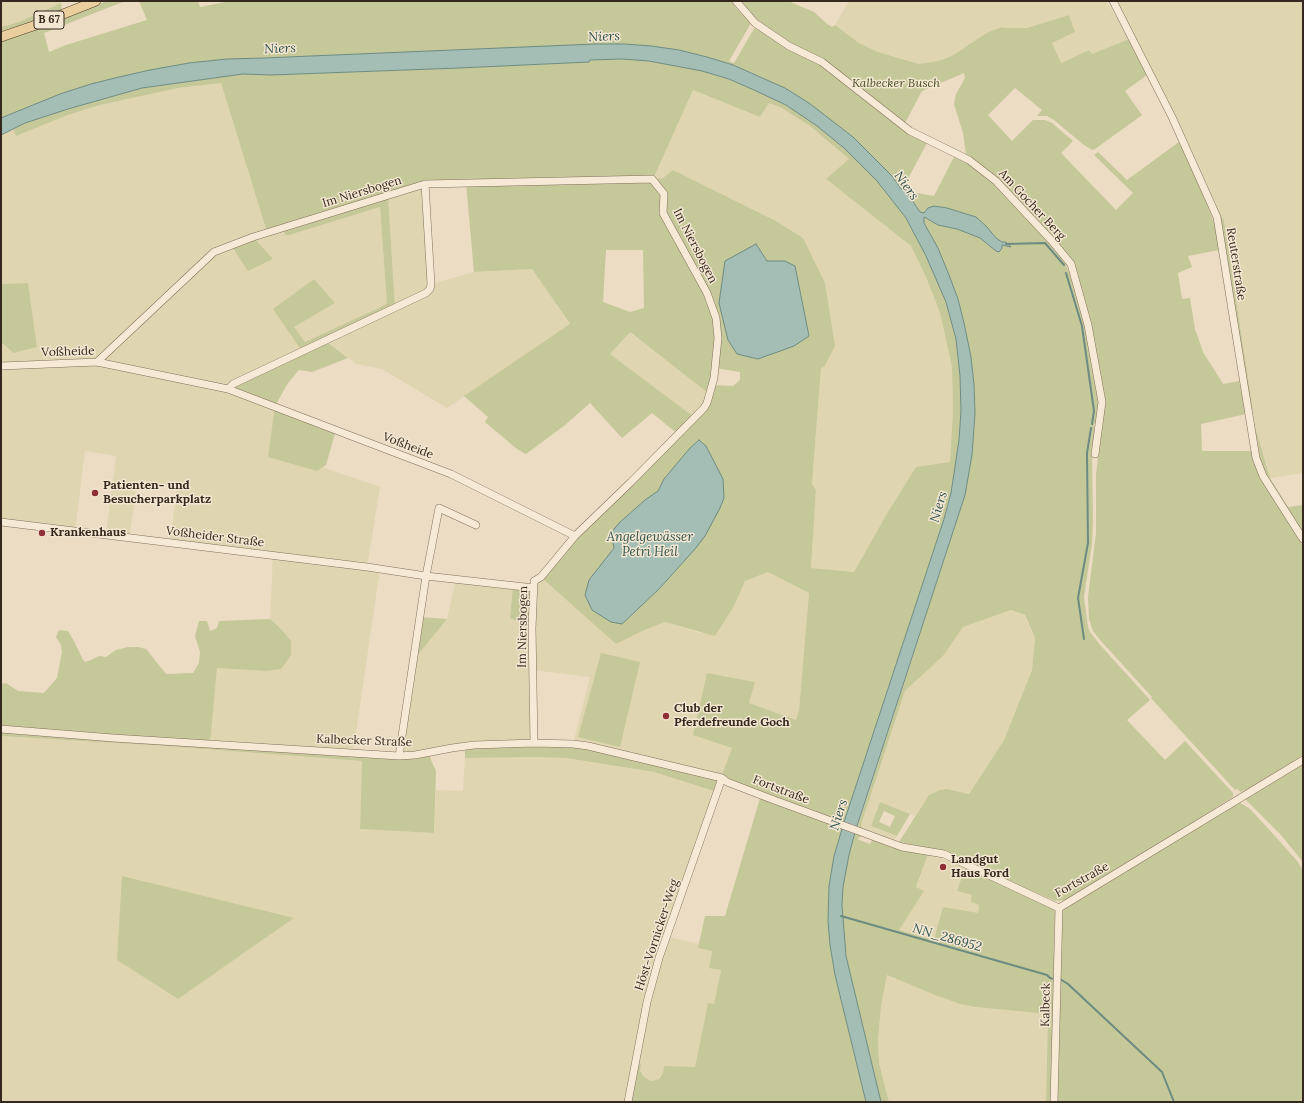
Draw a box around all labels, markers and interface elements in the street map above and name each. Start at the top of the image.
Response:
road number: B 67 [34,11,64,29]
water label: Niers [588,29,620,45]
water label: Niers [264,41,296,57]
park label: Kalbecker Busch [852,77,940,91]
street label: Am Gocher Berg [995,167,1069,243]
water label: Niers [890,169,922,203]
street label: Im Niersbogen [321,173,403,211]
street label: Im Niersbogen [670,206,720,286]
street label: Reuterstraße [1223,227,1249,301]
street label: Voßheide [41,344,95,360]
street label: Voßheide [381,430,435,462]
place label: Patienten- und Besucherparkplatz [103,479,211,507]
marker: Patienten- und Besucherparkplatz [90,488,100,498]
water label: Niers [927,490,951,524]
street label: Voßheider Straße [165,524,265,550]
place label: Krankenhaus [50,526,126,540]
marker: Krankenhaus [37,528,47,538]
water label: Angelgewässer Petri Heil [607,529,693,560]
street label: Im Niersbogen [515,586,531,668]
place label: Club der Pferdefreunde Goch [674,702,790,730]
marker: Club der Pferdefreunde Goch [661,711,671,721]
street label: Kalbecker Straße [316,732,412,750]
street label: Fortstraße [751,773,811,807]
water label: Niers [827,797,851,833]
place label: Landgut Haus Ford [951,853,1009,881]
street label: Fortstraße [1052,859,1112,901]
marker: Landgut Haus Ford [938,862,948,872]
street label: Höst-Vornicker-Weg [632,877,682,993]
water label: NN_286952 [911,921,983,955]
street label: Kalbeck [1038,983,1054,1027]

